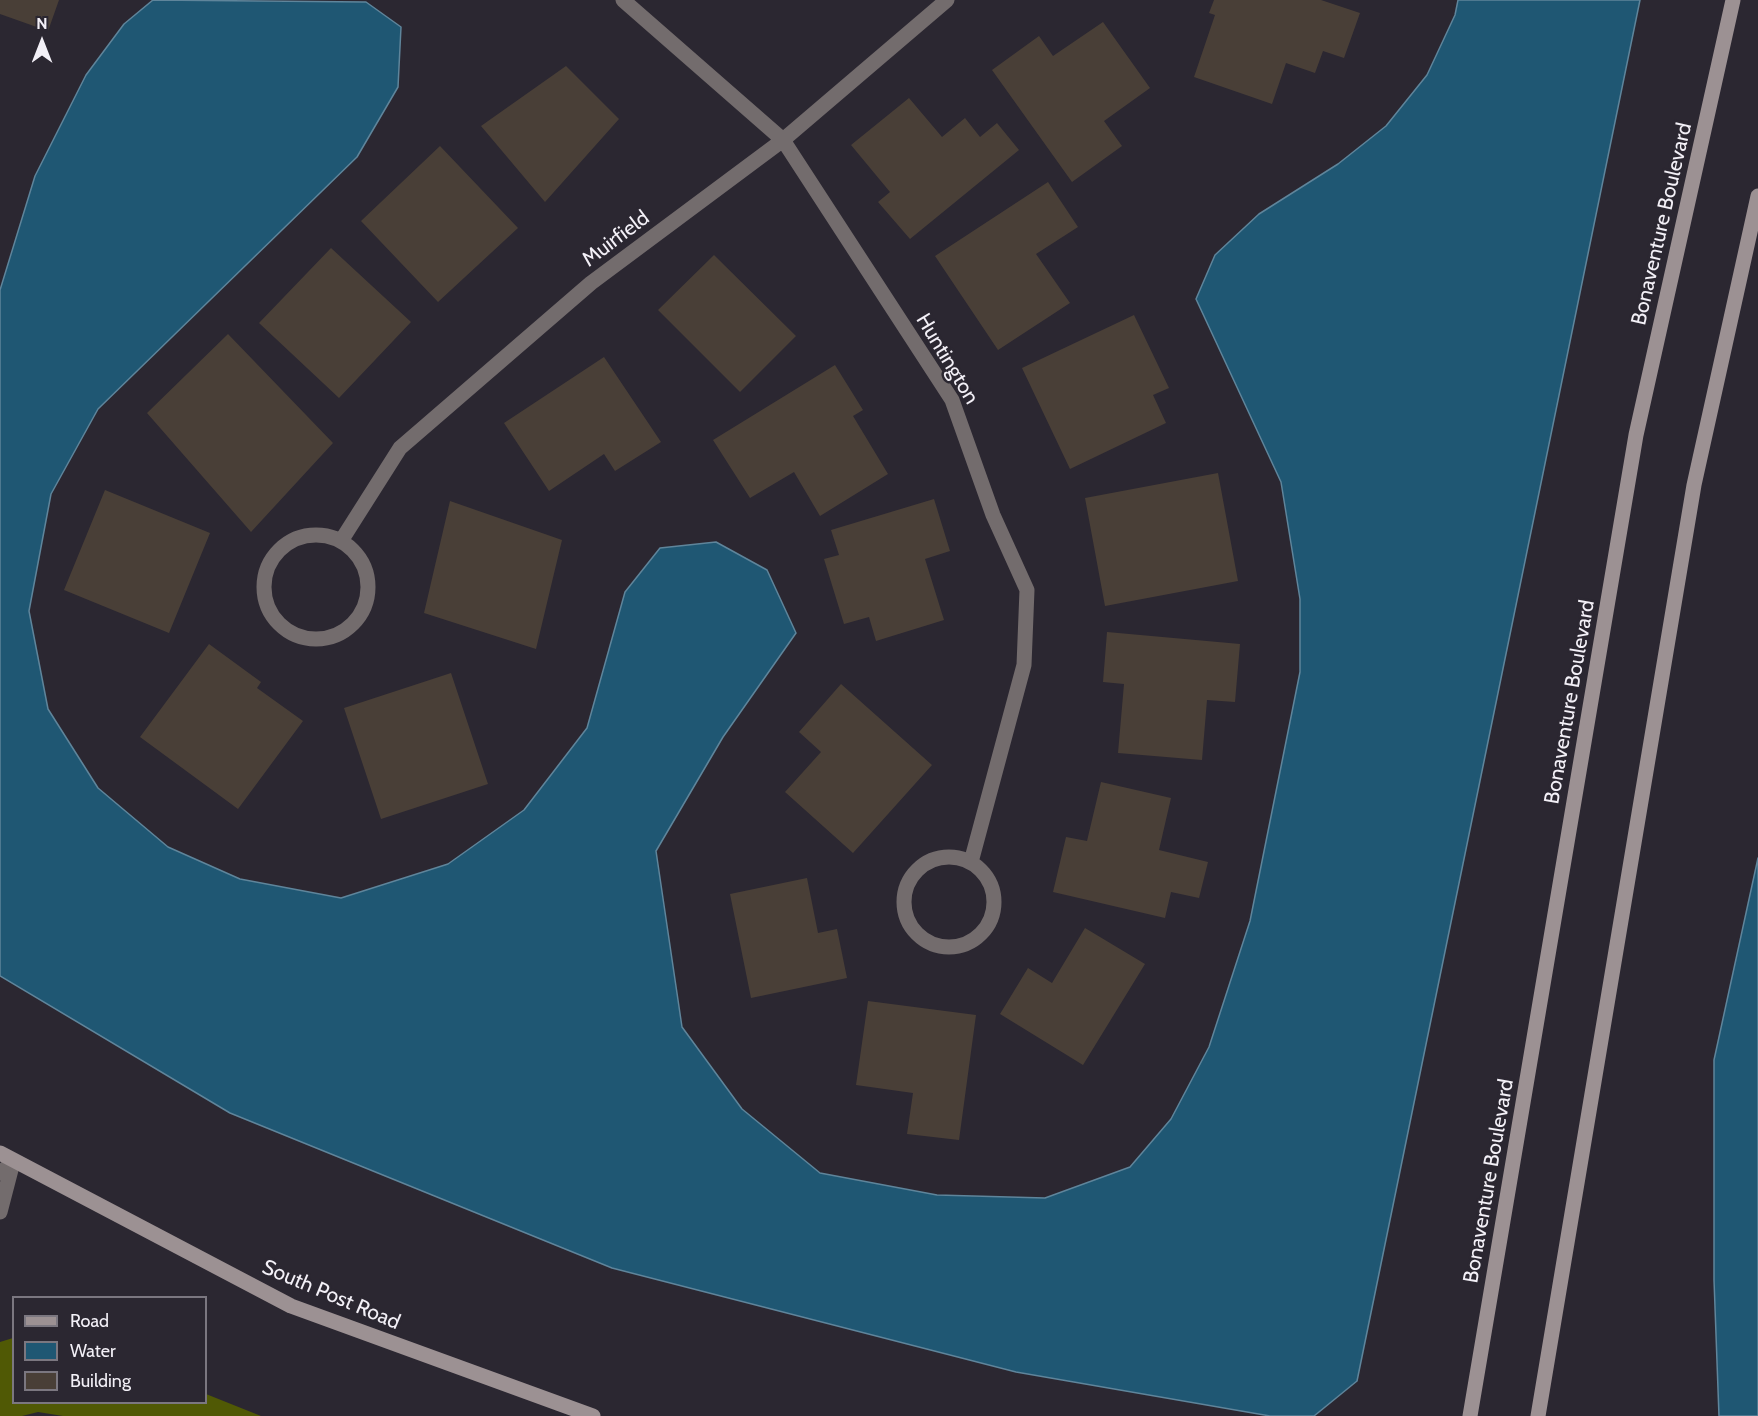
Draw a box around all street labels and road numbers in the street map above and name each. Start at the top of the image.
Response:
street label: Bonaventure Boulevard [1626,120,1698,328]
street label: Muirfield [577,206,655,272]
street label: Huntington [910,309,984,409]
street label: Bonaventure Boulevard [1540,598,1600,806]
street label: Bonaventure Boulevard [1459,1077,1519,1285]
street label: South Post Road [258,1255,404,1335]

